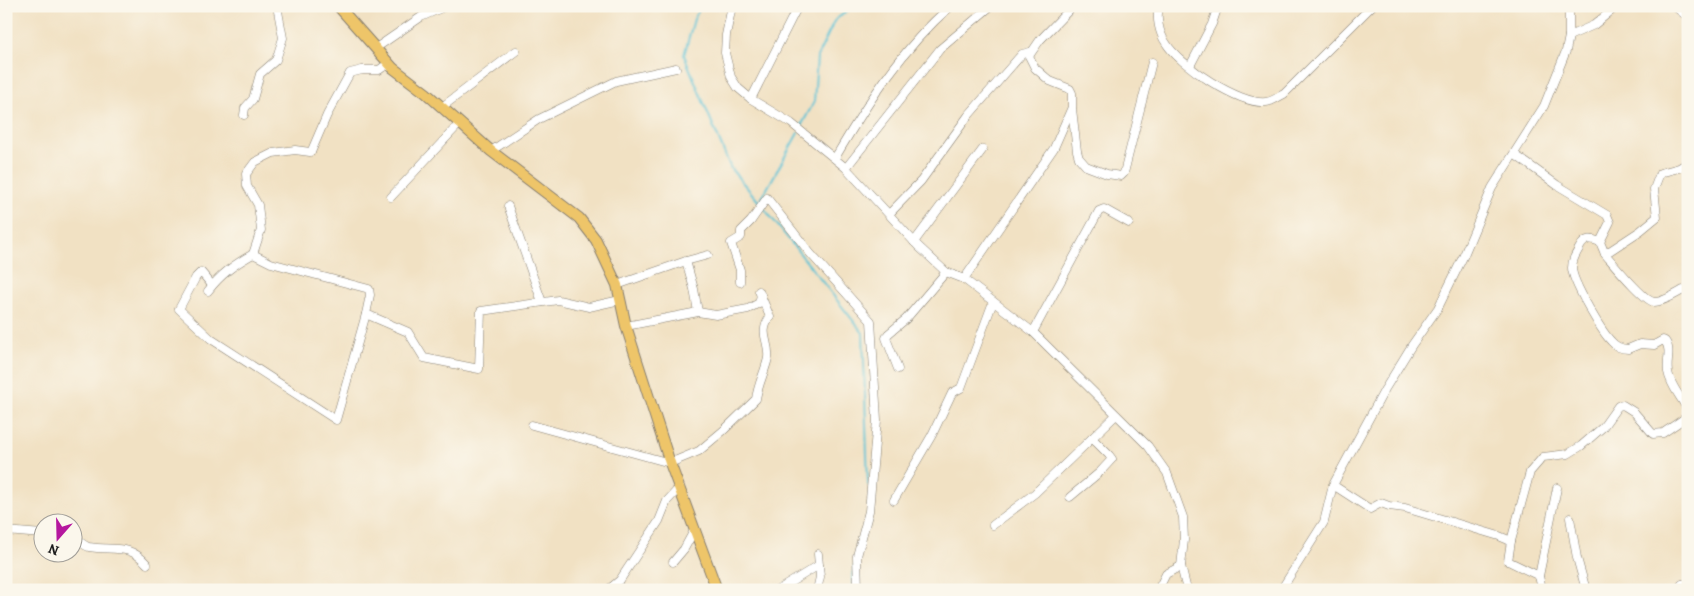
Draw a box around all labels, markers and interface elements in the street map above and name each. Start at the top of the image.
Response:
north arrow [32,514,82,564]
text: N [46,539,62,560]

